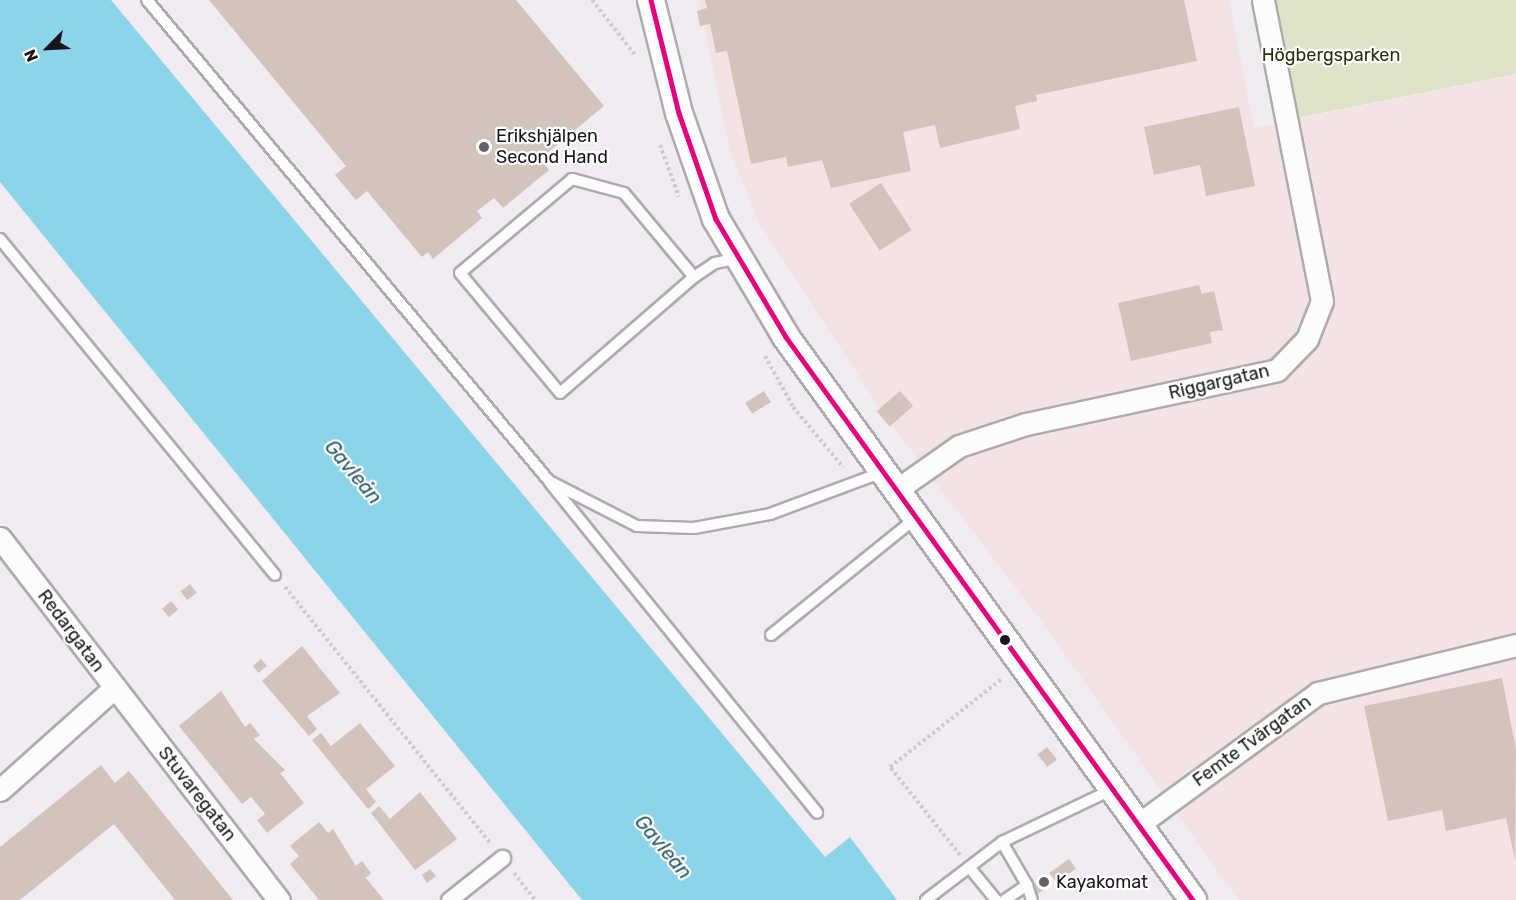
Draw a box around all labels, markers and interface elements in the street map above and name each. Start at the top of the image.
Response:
north arrow [18,18,78,78]
park label: Högbergsparken [1262,44,1400,66]
text: N [20,46,42,65]
place label: Erikshjälpen Second Hand [496,126,608,168]
marker: Erikshjälpen Second Hand [477,140,491,154]
street label: Riggargatan [1167,360,1271,404]
water label: Gavleån [319,435,387,509]
street label: Redargatan [33,586,109,676]
unlabelled marker [999,634,1011,646]
street label: Femte Tvärgatan [1188,691,1316,791]
street label: Stuvaregatan [153,742,241,846]
water label: Gavleån [629,810,697,884]
place label: Kayakomat [1056,871,1148,893]
marker: Kayakomat [1037,875,1051,889]

